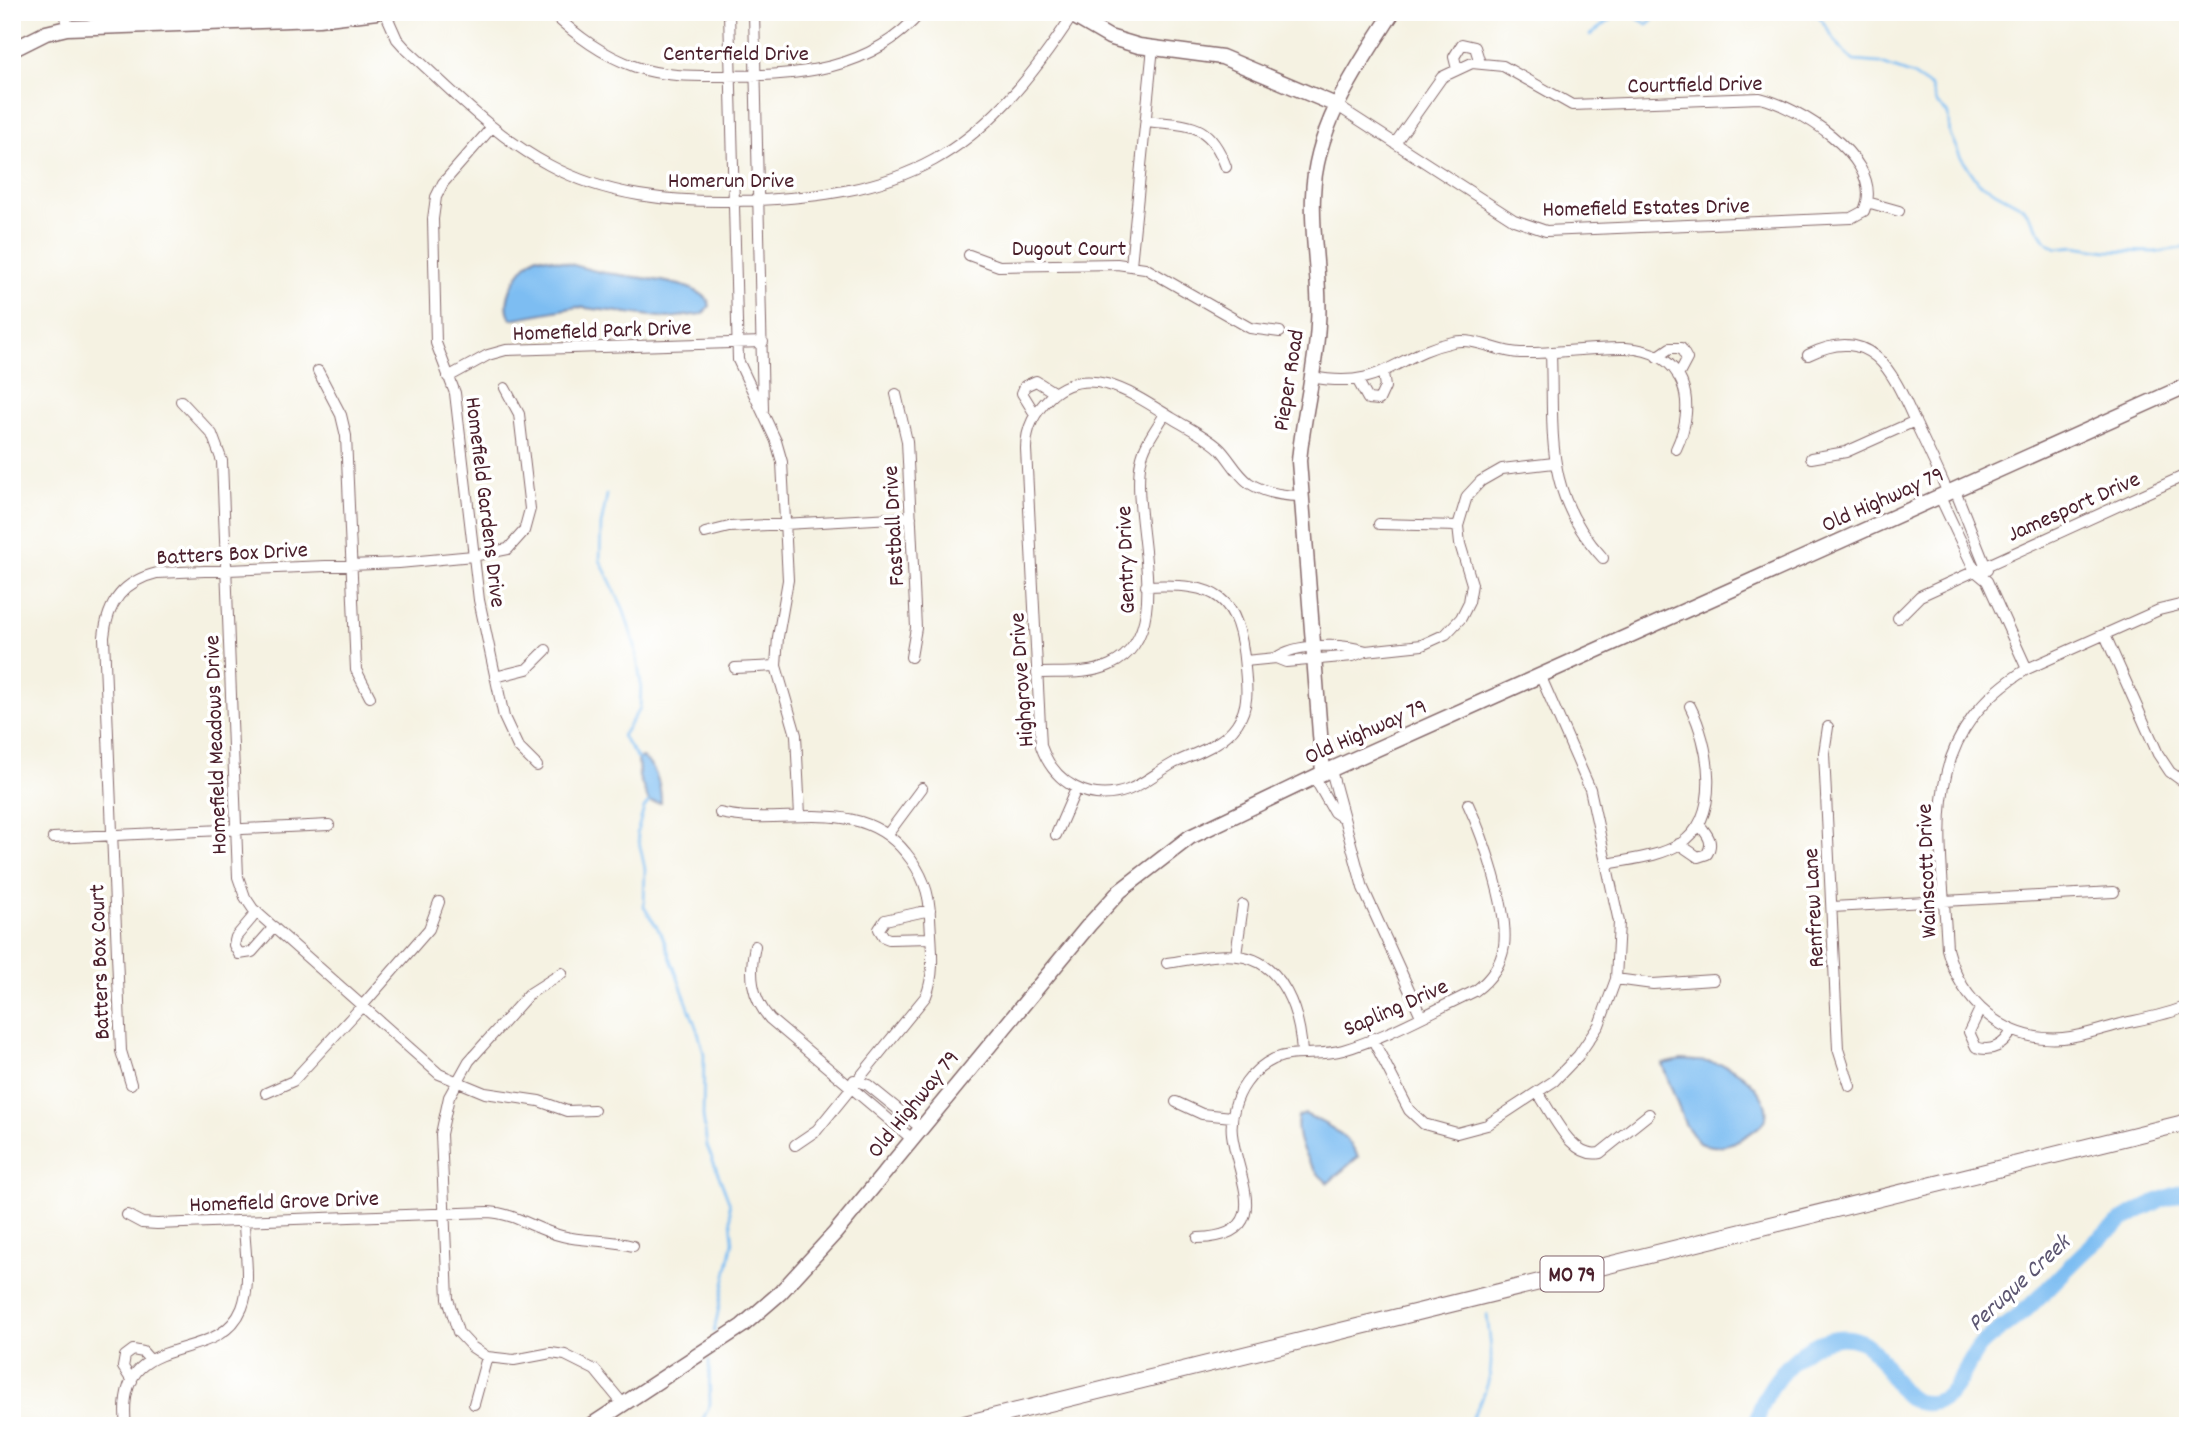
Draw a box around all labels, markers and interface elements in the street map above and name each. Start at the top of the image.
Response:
street label: Centerfield Drive [663,39,809,72]
street label: Courtfield Drive [1627,69,1763,104]
street label: Homerun Drive [668,166,794,199]
street label: Homefield Estates Drive [1542,191,1750,228]
street label: Dugout Court [1012,234,1126,267]
street label: Homefield Park Drive [512,313,692,352]
street label: Pieper Road [1266,327,1315,434]
street label: Homefield Gardens Drive [454,395,513,610]
street label: Old Highway 79 [1817,460,1950,543]
street label: Jamesport Drive [2003,464,2146,552]
street label: Fastball Drive [876,465,915,587]
street label: Gentry Drive [1109,505,1146,615]
street label: Batters Box Drive [156,535,309,576]
street label: Highgrove Drive [1002,611,1045,748]
street label: Homefield Meadows Drive [197,635,238,855]
street label: Old Highway 79 [1300,692,1433,775]
street label: Wainscott Drive [1910,803,1947,939]
street label: Renfrew Lane [1796,847,1835,968]
street label: Batters Box Court [82,883,121,1040]
street label: Sapling Drive [1339,971,1454,1047]
street label: Old Highway 79 [861,1044,969,1166]
street label: Homefield Grove Drive [189,1184,380,1223]
water label: Peruque Creek [1961,1226,2081,1341]
road number: MO 79 [1540,1256,1604,1292]

